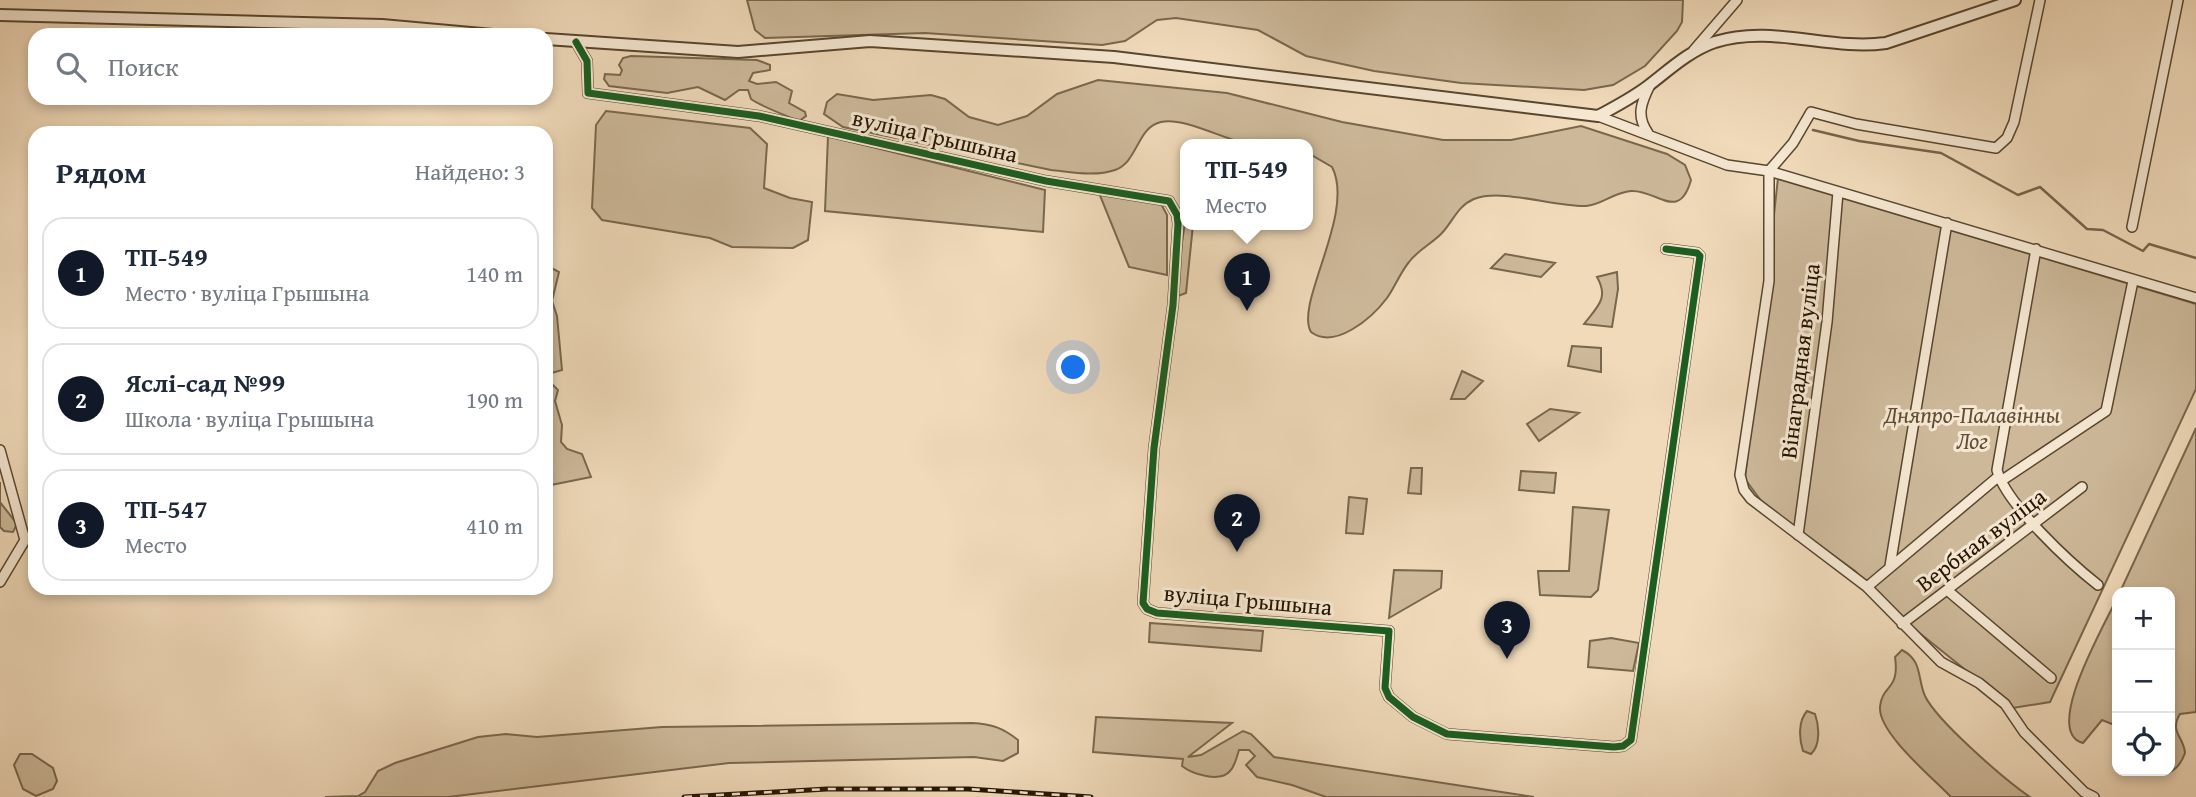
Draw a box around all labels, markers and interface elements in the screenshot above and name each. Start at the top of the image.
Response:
search box [28,28,553,105]
text: Поиск [108,47,179,86]
icon: search [52,48,90,86]
street label: вуліца Грышына [849,100,1021,171]
popup [1180,139,1313,230]
text: ТП-549 [1205,149,1288,188]
text: Рядом [56,150,147,194]
text: Найдено: 3 [415,155,525,188]
text: Место [1205,188,1267,221]
text: ТП-549 [125,237,208,276]
pin: 1 [1224,253,1270,311]
text: 1 [75,257,87,290]
text: 140 m [466,257,523,290]
street label: Вінаградная вуліца [1771,261,1828,460]
text: Место · вуліца Грышына [125,276,369,309]
your location [1056,350,1090,384]
text: Яслі-сад №99 [125,363,285,402]
text: 2 [75,383,87,416]
text: 190 m [466,383,523,416]
park label: Дняпро-Палавінны Лог [1882,398,2060,457]
text: Школа · вуліца Грышына [125,402,374,435]
street label: Вербная вуліца [1909,480,2053,599]
text: ТП-547 [125,489,208,528]
pin: 2 [1214,494,1260,552]
text: 3 [75,509,87,542]
text: 410 m [466,509,523,542]
text: Место [125,528,187,561]
street label: вуліца Грышына [1163,576,1334,623]
map controls [2112,587,2175,776]
button: + [2112,587,2175,650]
pin: 3 [1484,601,1530,659]
button: − [2112,650,2175,713]
button: locate [2112,713,2175,776]

